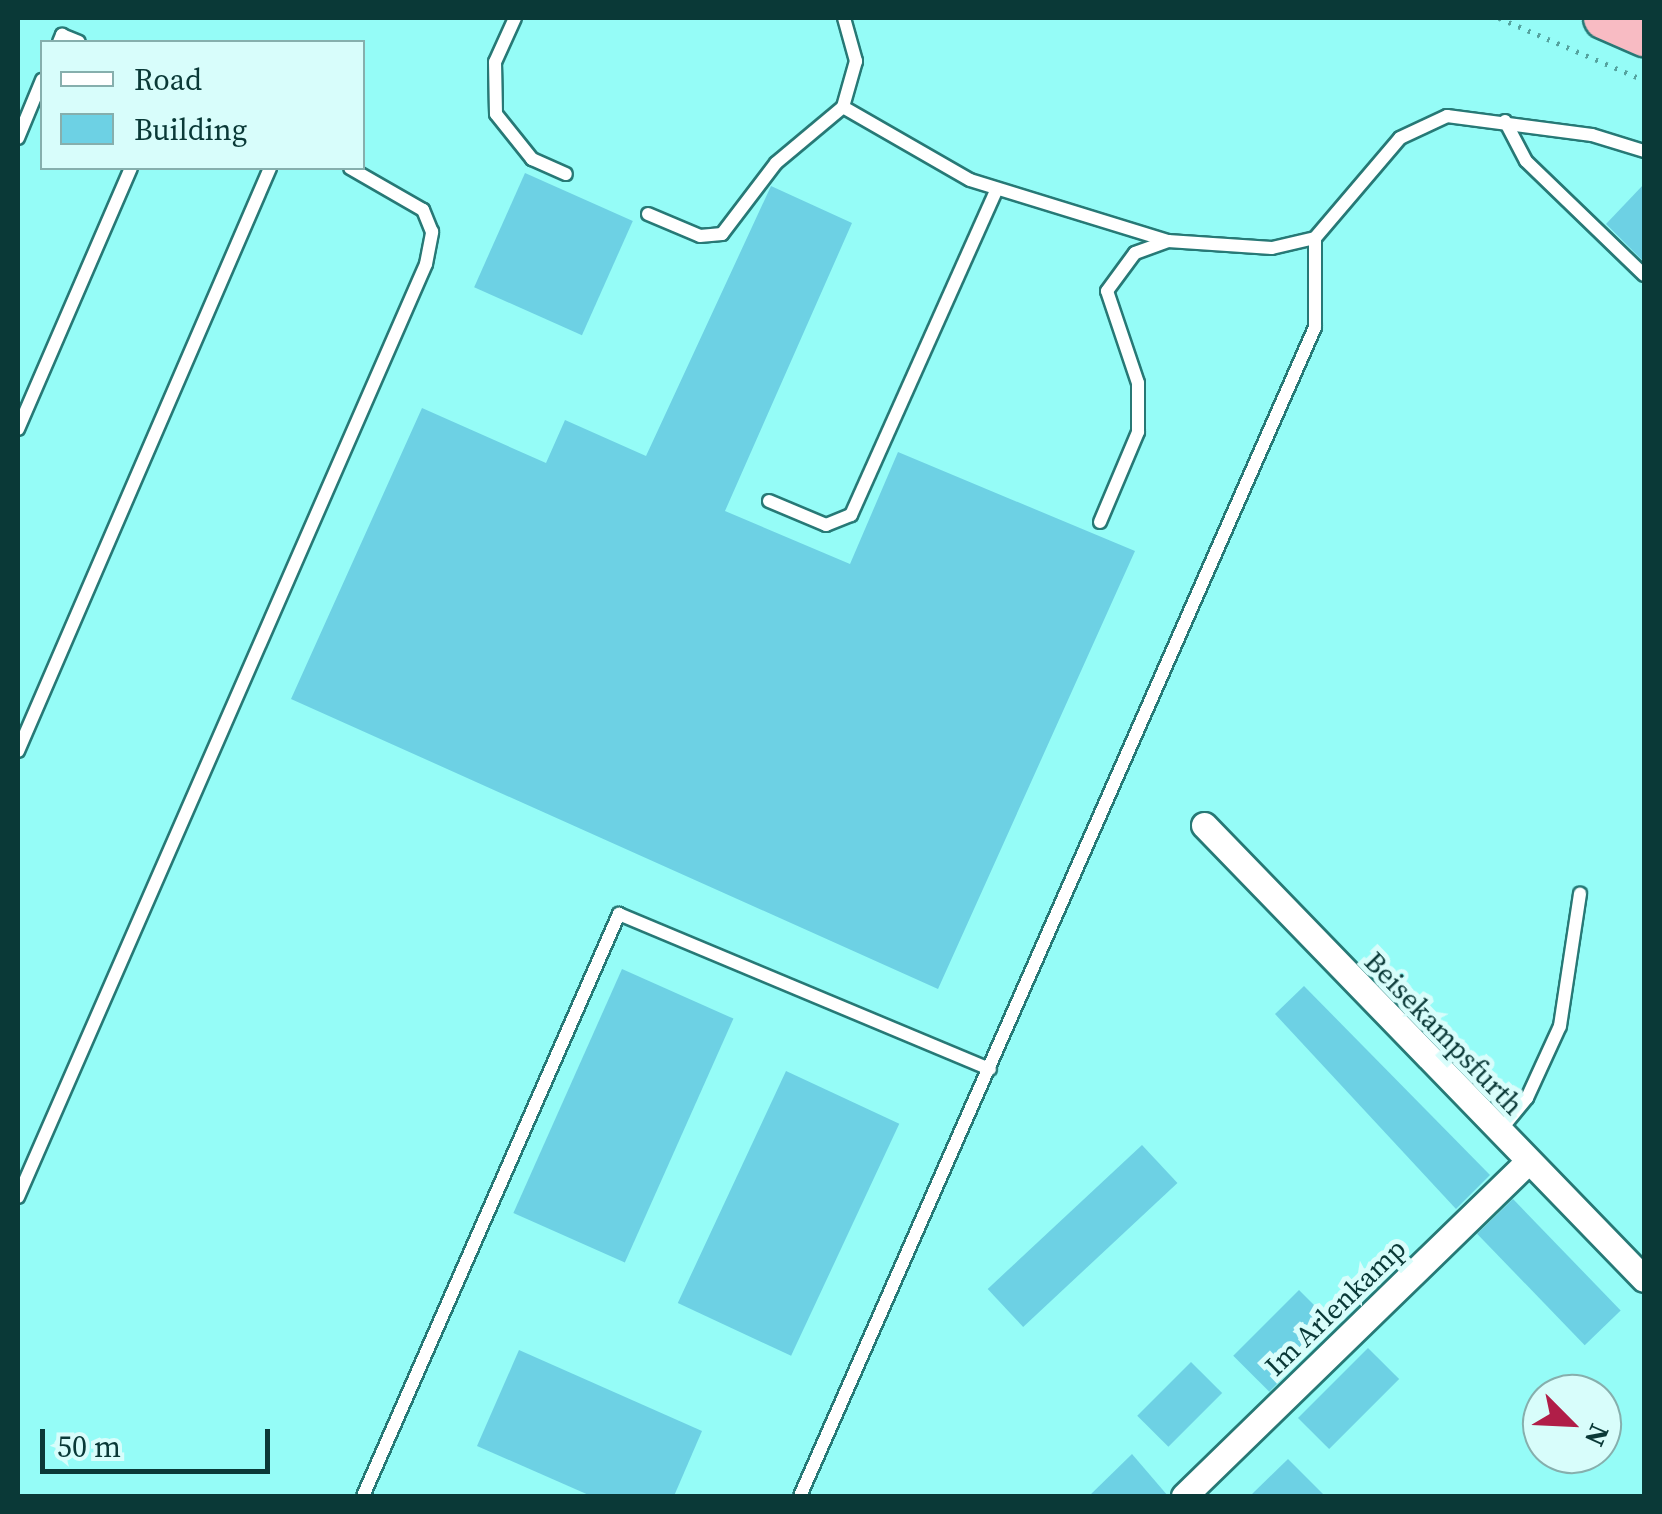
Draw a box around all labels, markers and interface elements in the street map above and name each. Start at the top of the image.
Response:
legend [40,40,365,170]
text: Road [134,59,202,100]
text: Building [134,109,247,150]
street label: Beisekampsfurth [1358,945,1530,1121]
street label: Im Arlenkamp [1258,1232,1412,1382]
north arrow [1522,1374,1622,1474]
scale bar [45,1409,275,1471]
text: N [1576,1418,1619,1452]
text: 50 m [57,1426,121,1467]

